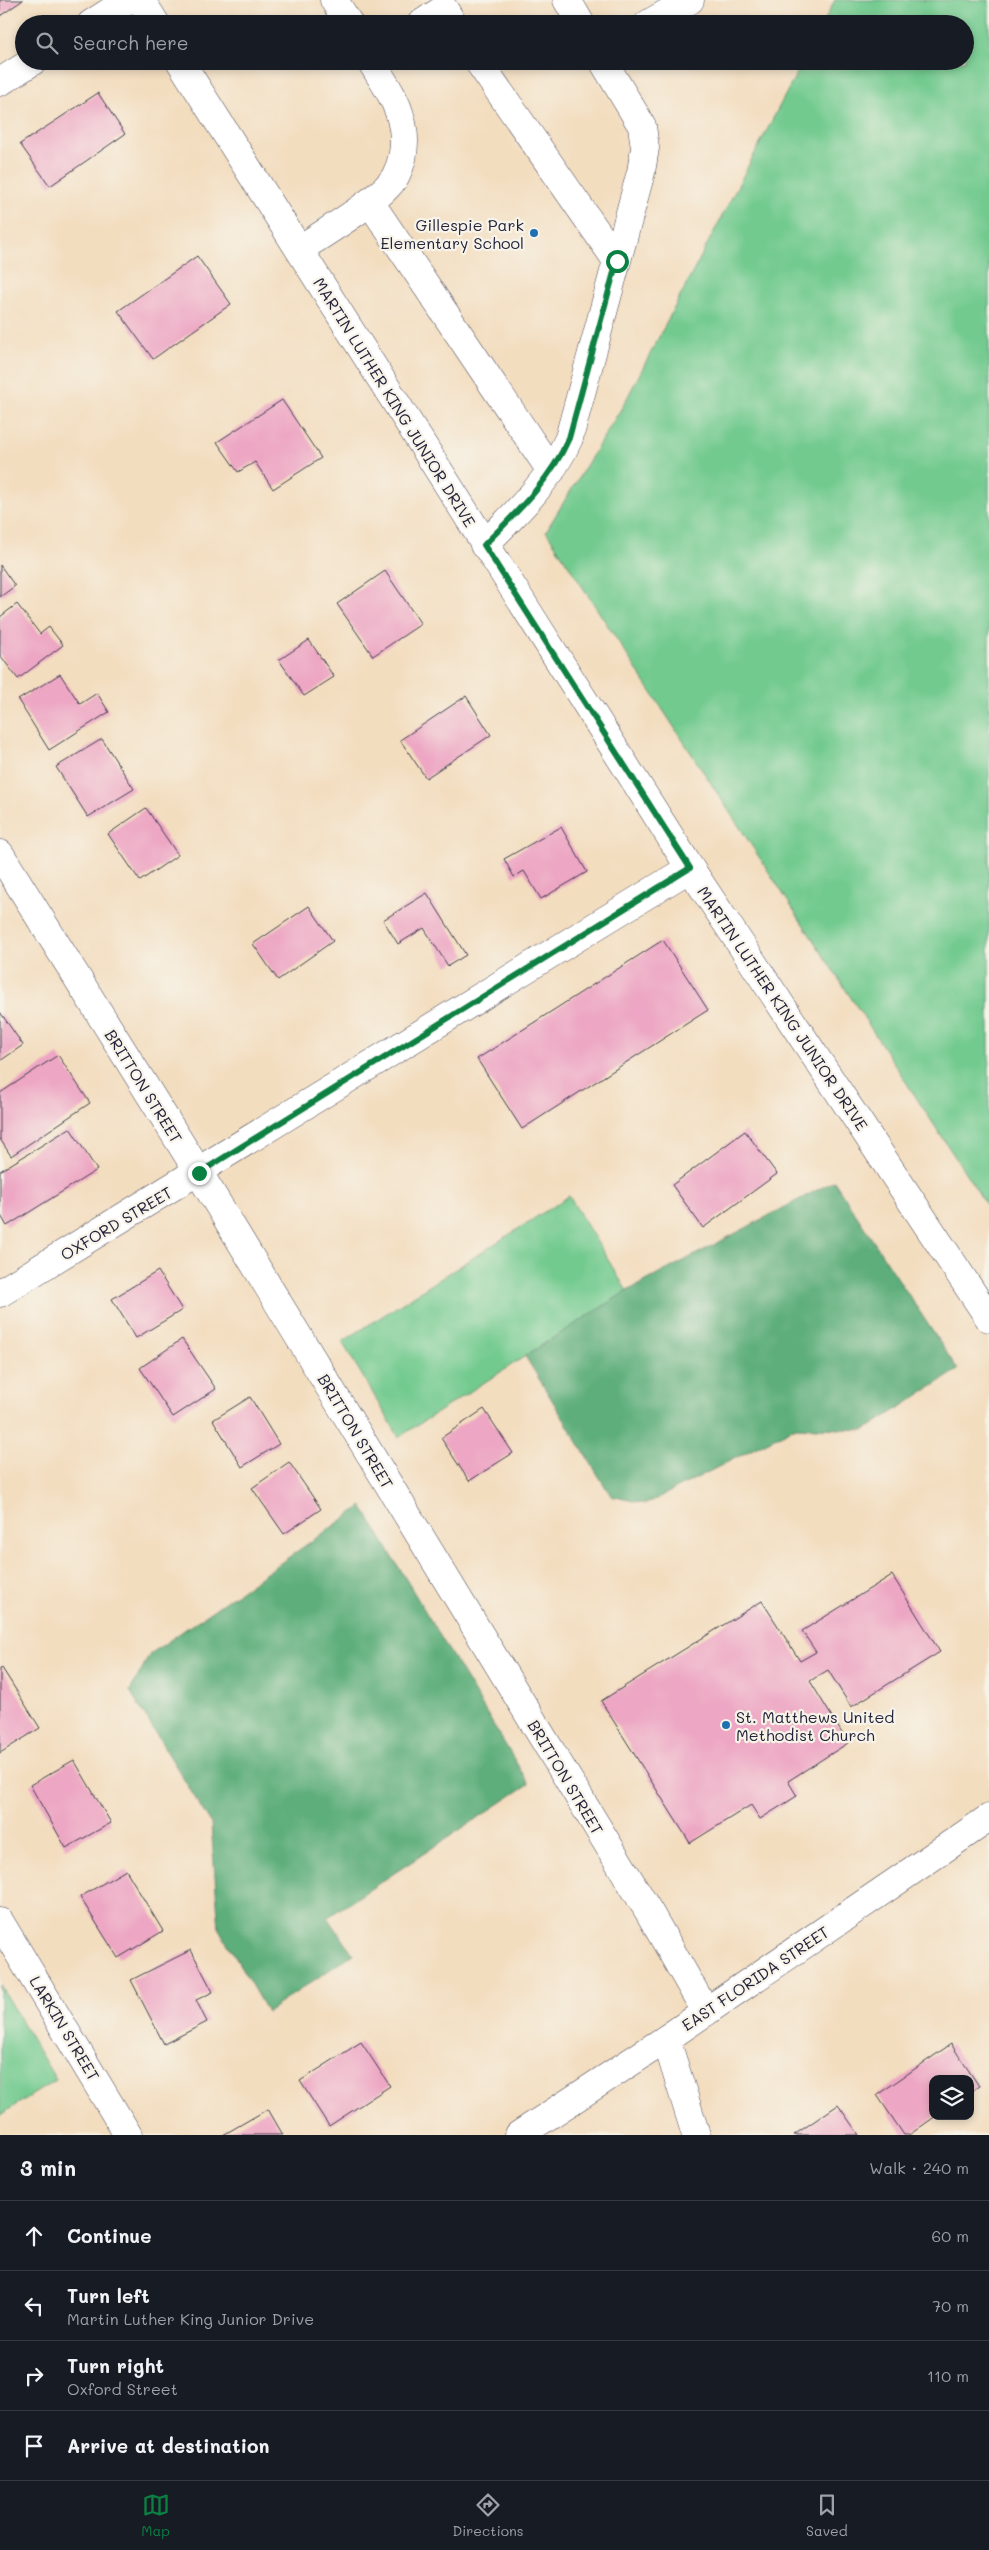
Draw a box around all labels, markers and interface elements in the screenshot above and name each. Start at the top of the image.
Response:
search box [15,15,974,70]
icon: search [33,29,61,57]
text: Search here [73,30,189,55]
place label: Gillespie Park Elementary School [380,214,524,253]
marker: Gillespie Park Elementary School [528,227,540,239]
route start [606,250,629,273]
street label: MARTIN LUTHER KING JUNIOR DRIVE [309,273,481,531]
street label: MARTIN LUTHER KING JUNIOR DRIVE [693,882,873,1134]
street label: BRITTON STREET [101,1025,187,1147]
route end [188,1162,211,1185]
street label: OXFORD STREET [56,1181,176,1265]
street label: BRITTON STREET [314,1370,399,1492]
place label: St. Matthews United Methodist Church [736,1706,894,1745]
street label: BRITTON STREET [524,1716,609,1838]
marker: St. Matthews United Methodist Church [720,1719,732,1731]
street label: EAST FLORIDA STREET [677,1921,833,2035]
street label: LARKIN STREET [25,1972,105,2084]
map controls [929,2075,974,2120]
button: layers [929,2075,974,2120]
text: 3 min [20,2154,76,2181]
text: Walk · 240 m [869,2157,969,2178]
icon: ahead [20,2222,48,2250]
text: Continue [67,2223,152,2248]
text: 60 m [932,2225,969,2246]
text: Turn left [67,2283,150,2308]
icon: left [20,2292,48,2320]
text: 70 m [932,2295,969,2316]
text: Martin Luther King Junior Drive [67,2308,314,2329]
text: Turn right [67,2353,164,2378]
icon: right [20,2362,48,2390]
text: 110 m [927,2365,969,2386]
text: Oxford Street [67,2378,178,2399]
icon: arrive [20,2432,48,2460]
text: Arrive at destination [67,2433,270,2458]
tab: Map [141,2491,170,2540]
tab: Directions [452,2491,524,2540]
tab: Saved [806,2491,848,2540]

